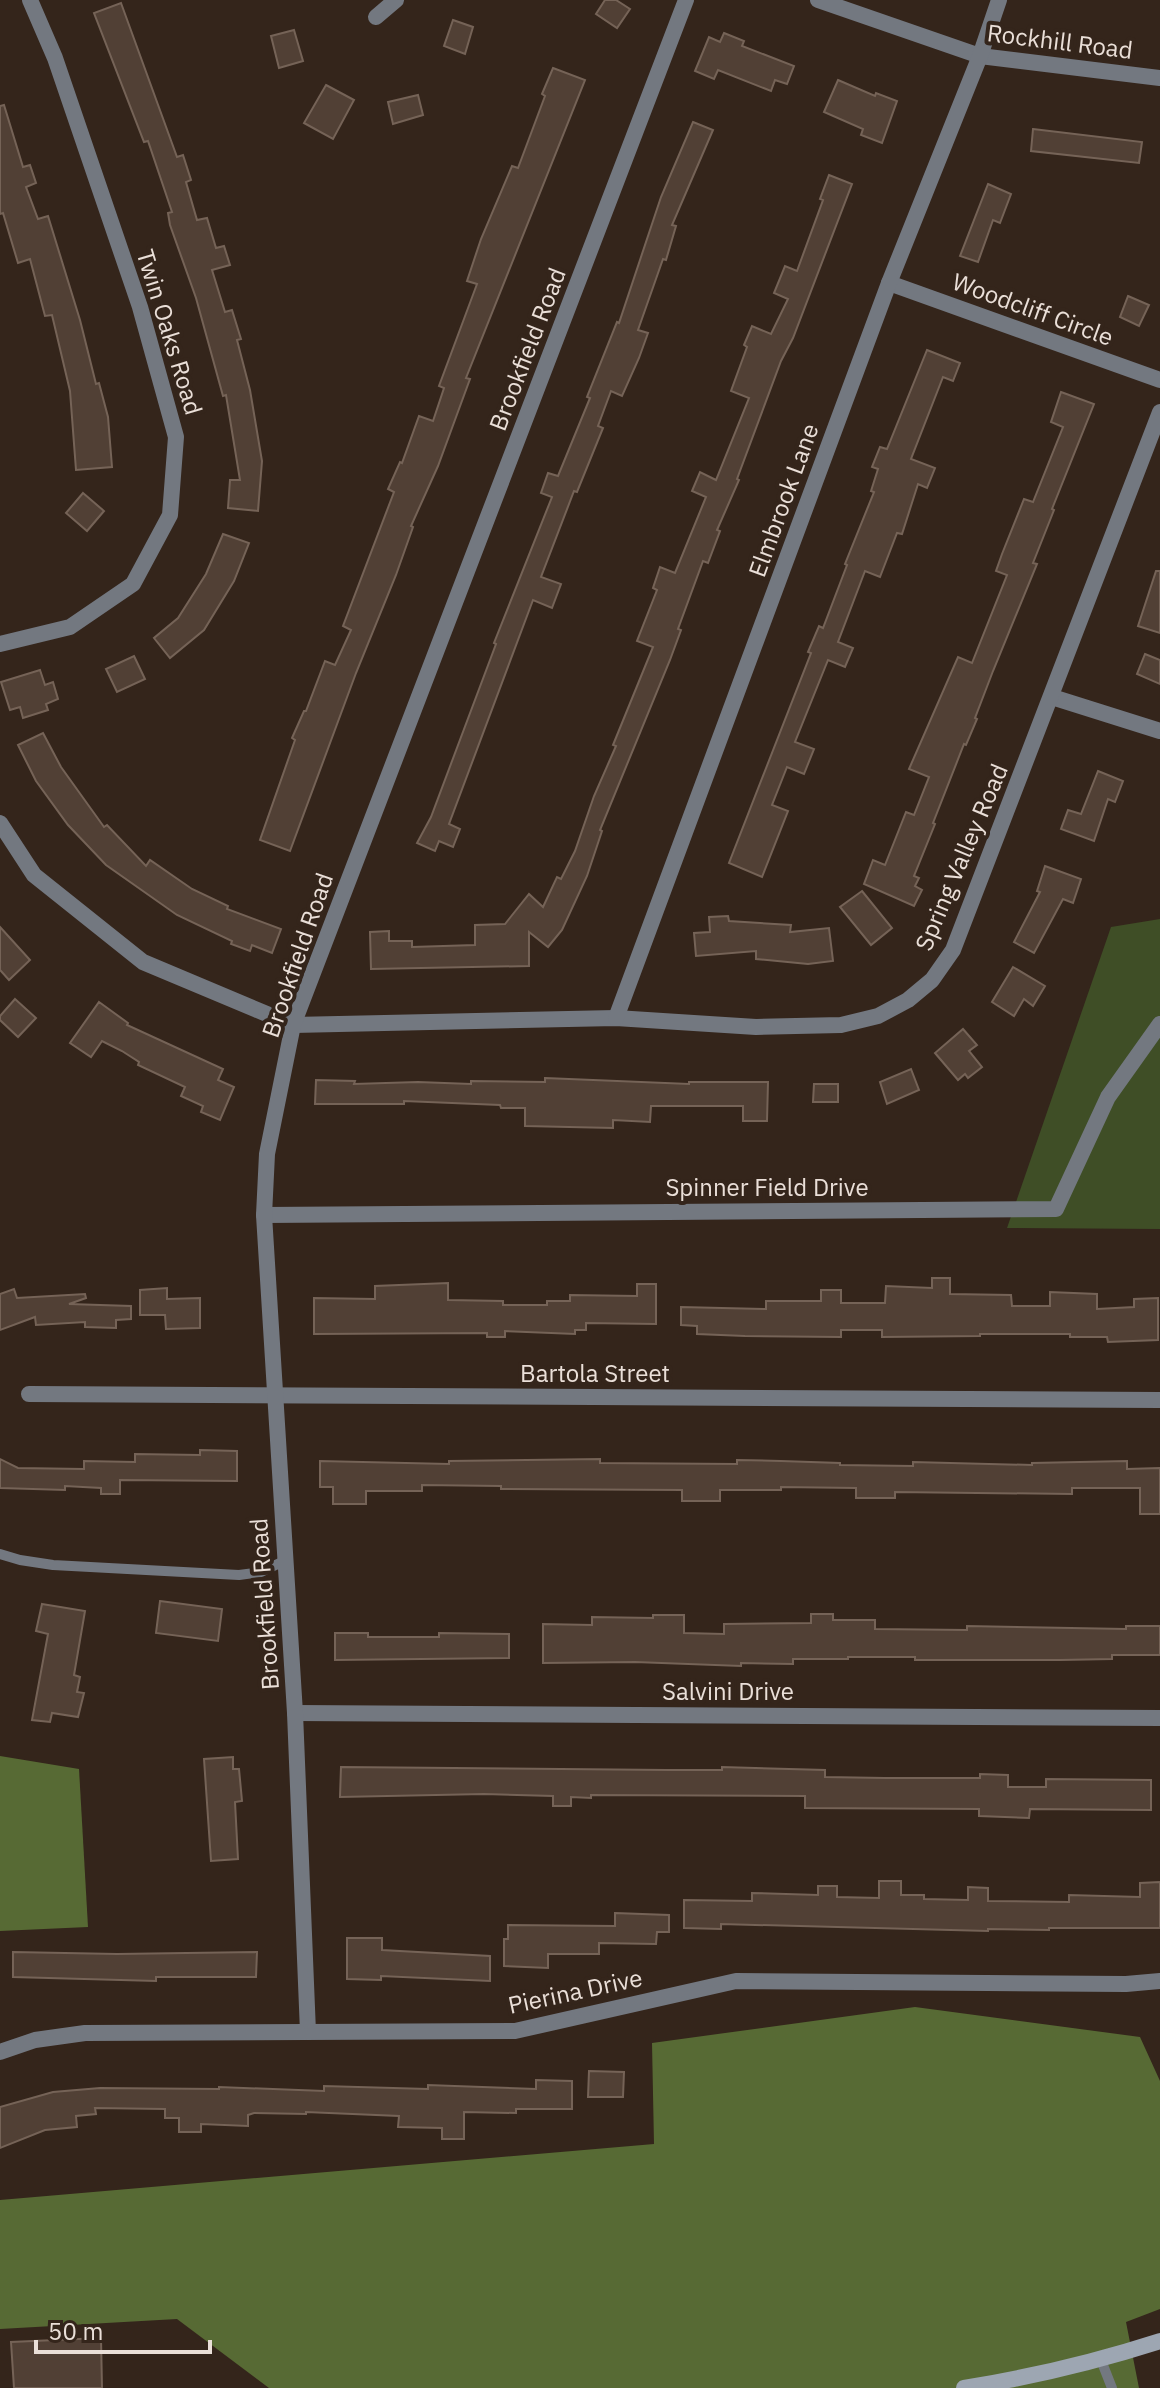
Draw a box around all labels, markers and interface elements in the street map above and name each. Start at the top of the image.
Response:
street label: Rockhill Road [985,16,1135,66]
street label: Twin Oaks Road [130,245,210,419]
street label: Brookfield Road [481,263,573,435]
street label: Woodcliff Circle [948,265,1118,353]
street label: Elmbrook Lane [740,419,826,581]
street label: Spring Valley Road [907,759,1015,955]
street label: Brookfield Road [254,868,340,1042]
street label: Spinner Field Drive [665,1171,869,1203]
street label: Bartola Street [520,1357,670,1389]
street label: Brookfield Road [242,1517,286,1691]
street label: Salvini Drive [662,1675,794,1707]
street label: Pierina Drive [505,1961,645,2021]
scale bar [36,2304,210,2354]
text: 50 m [48,2315,103,2347]

